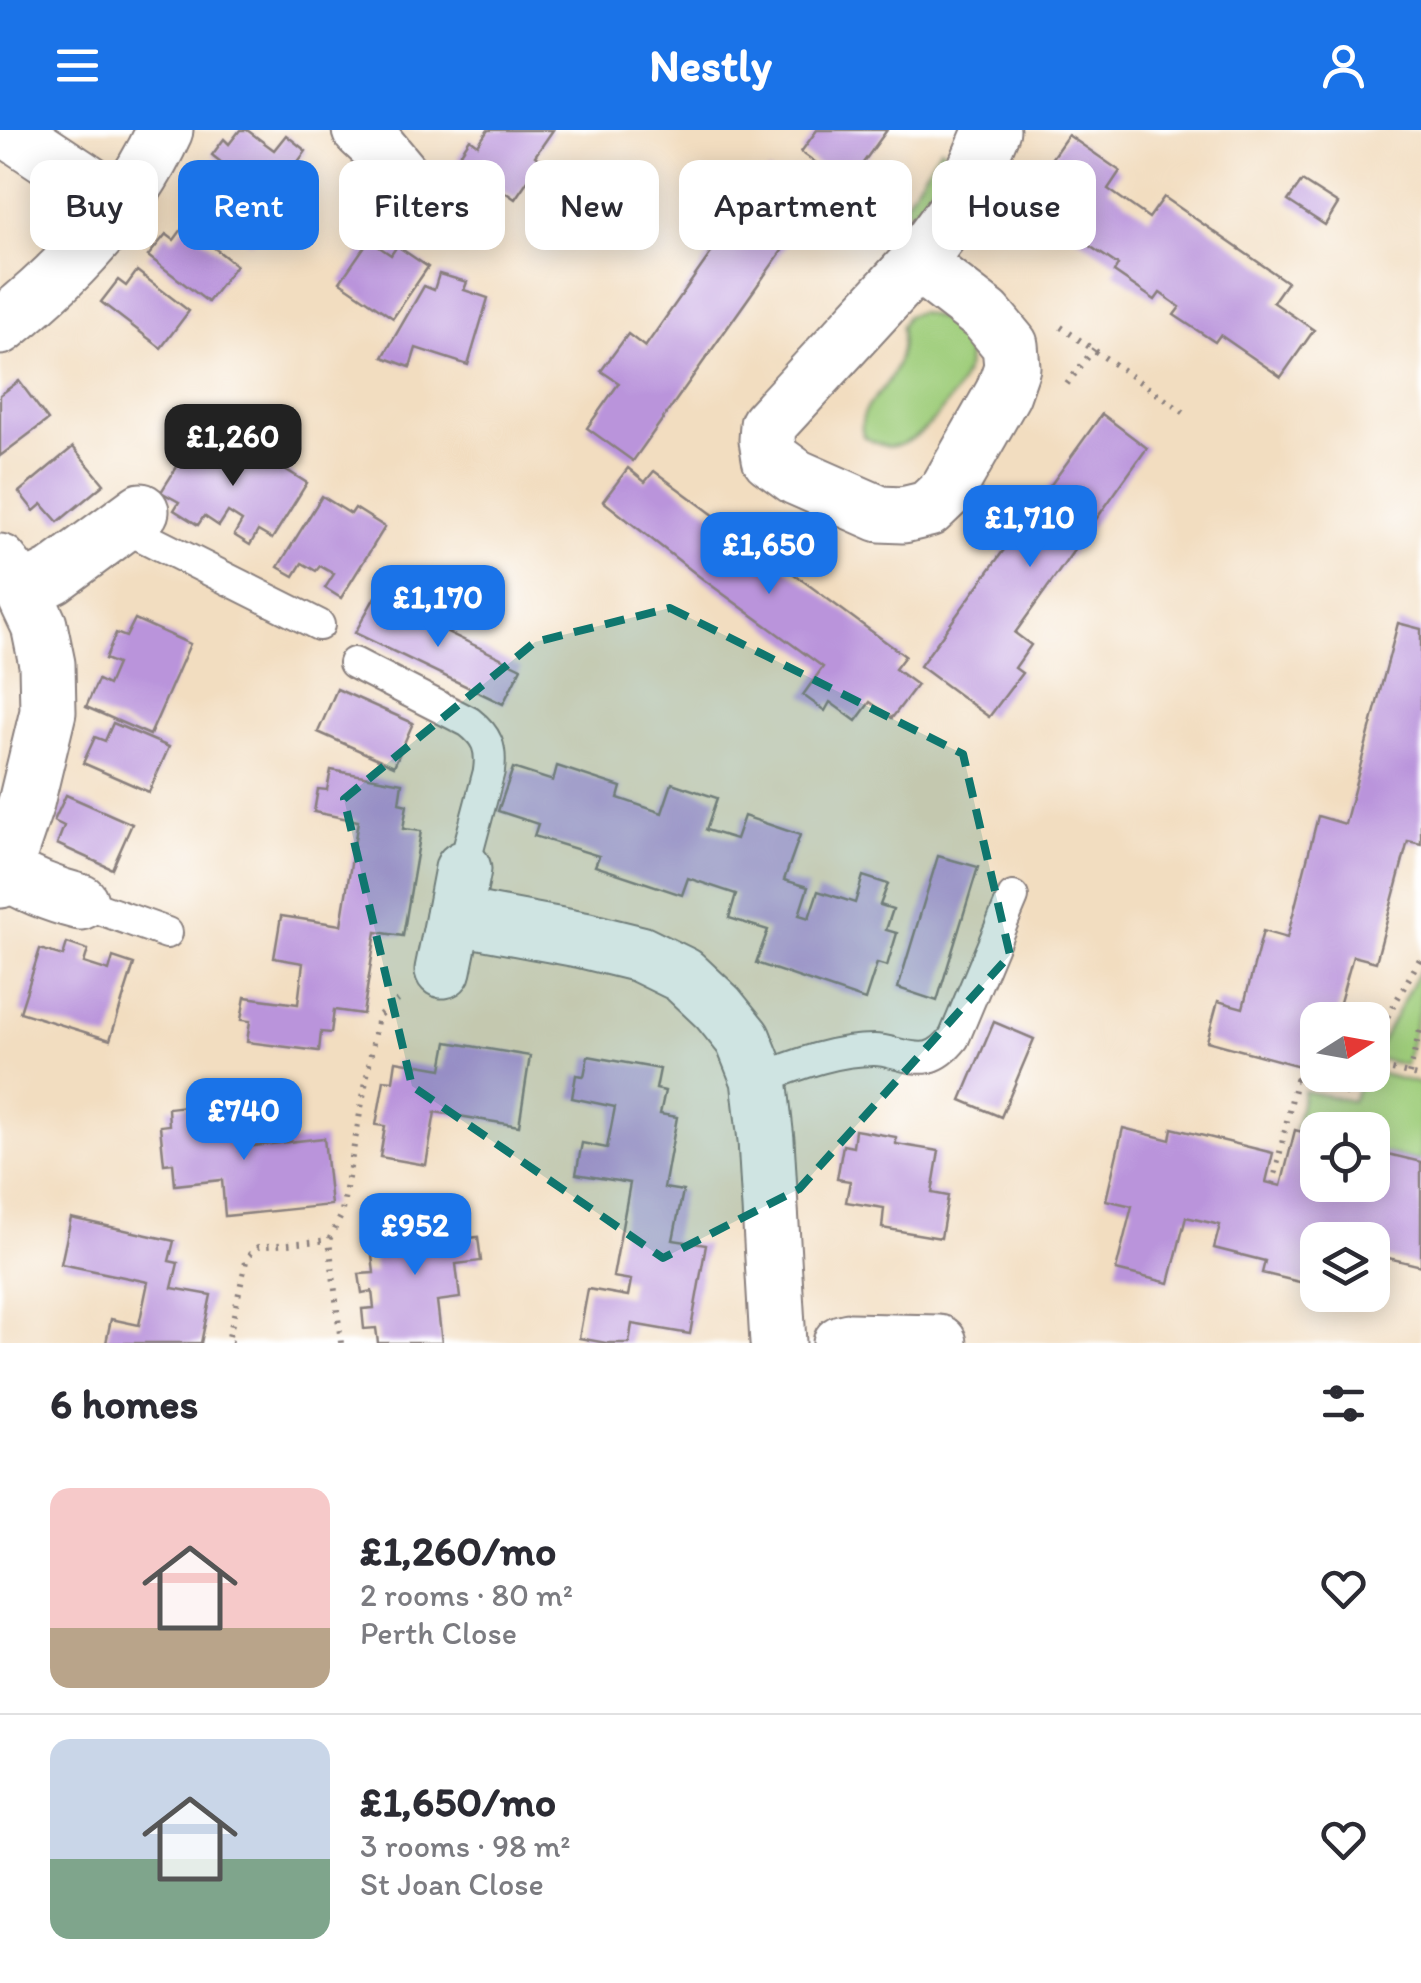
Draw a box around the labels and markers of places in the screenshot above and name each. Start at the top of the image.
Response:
pin: £1,260 [152,404,314,489]
pin: £1,710 [949,485,1111,570]
pin: £1,650 [688,512,850,597]
pin: £1,170 [357,565,519,650]
pin: £740 [185,1078,303,1163]
pin: £952 [356,1193,474,1278]

